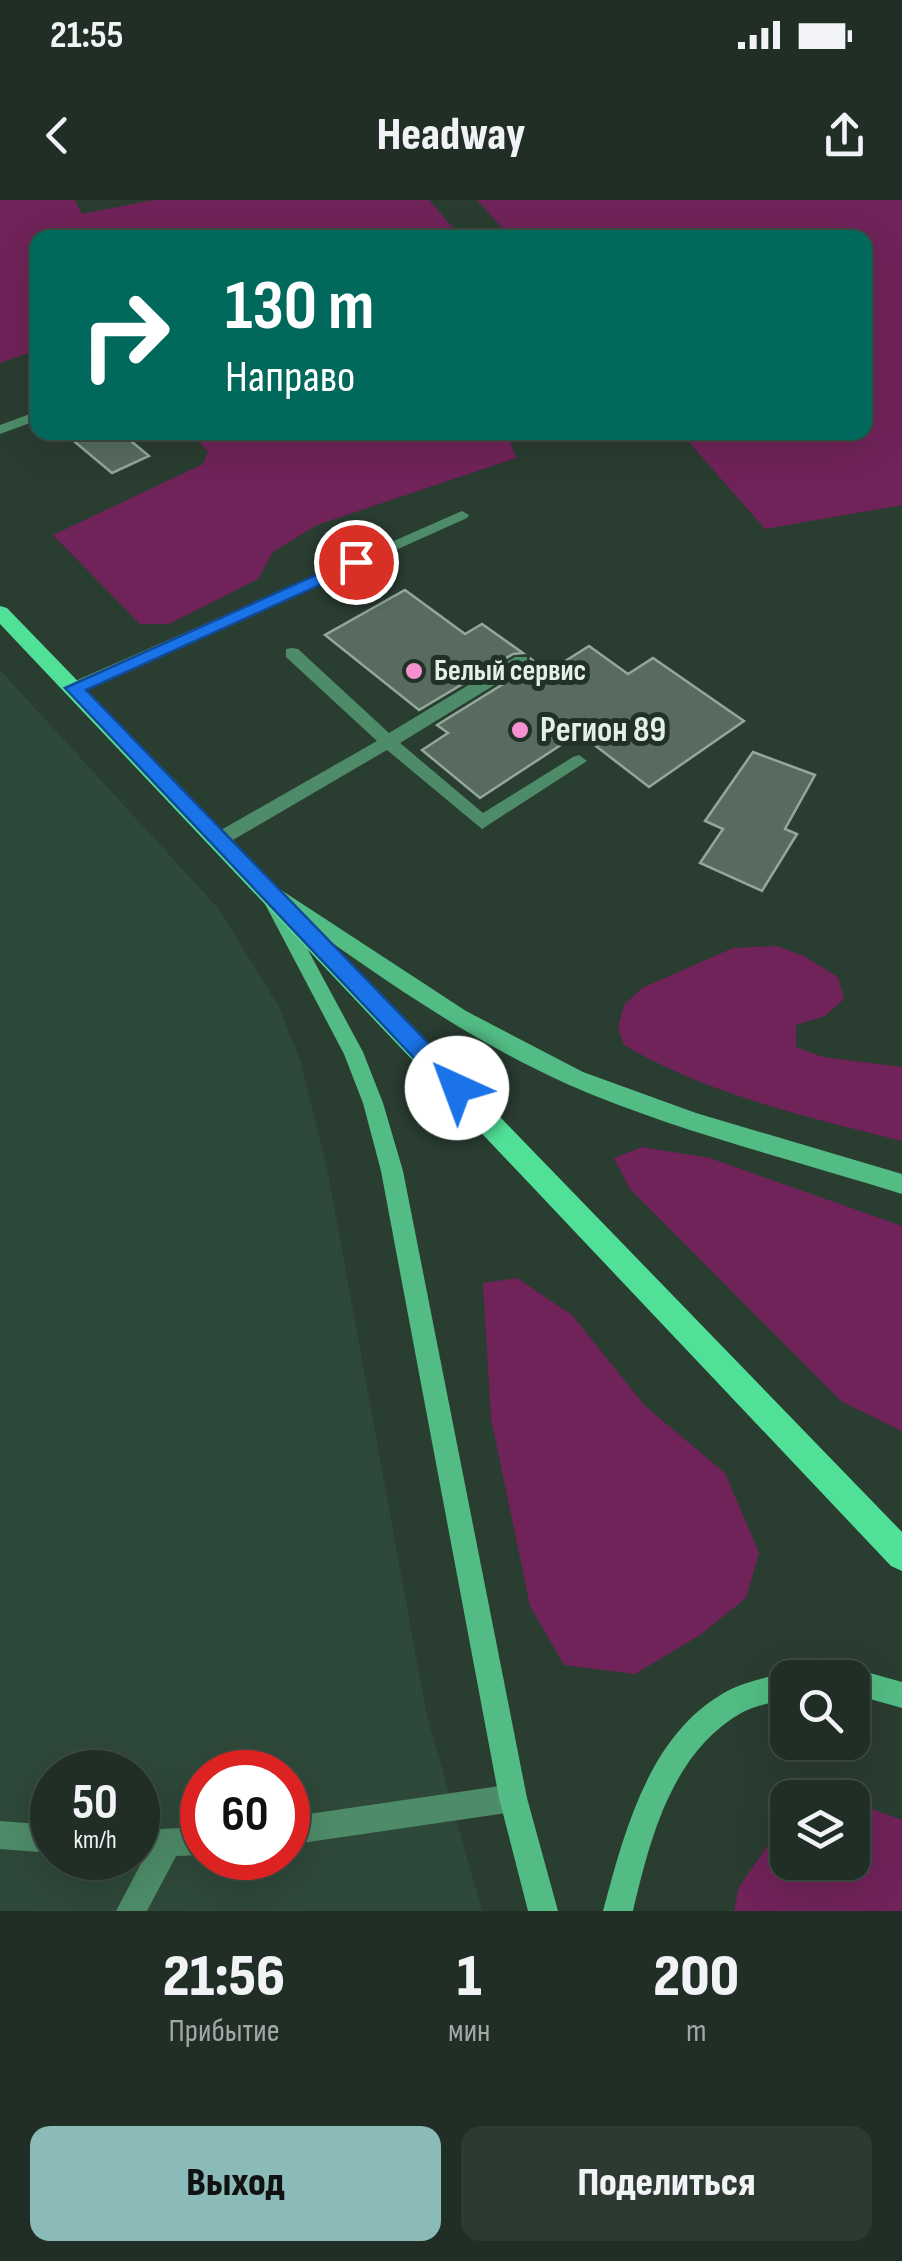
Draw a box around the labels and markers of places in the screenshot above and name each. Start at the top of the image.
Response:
pin [314,520,399,605]
place label: Белый сервис [434,653,586,689]
marker: Белый сервис [403,660,425,682]
place label: Регион 89 [540,709,666,752]
marker: Регион 89 [509,719,531,741]

